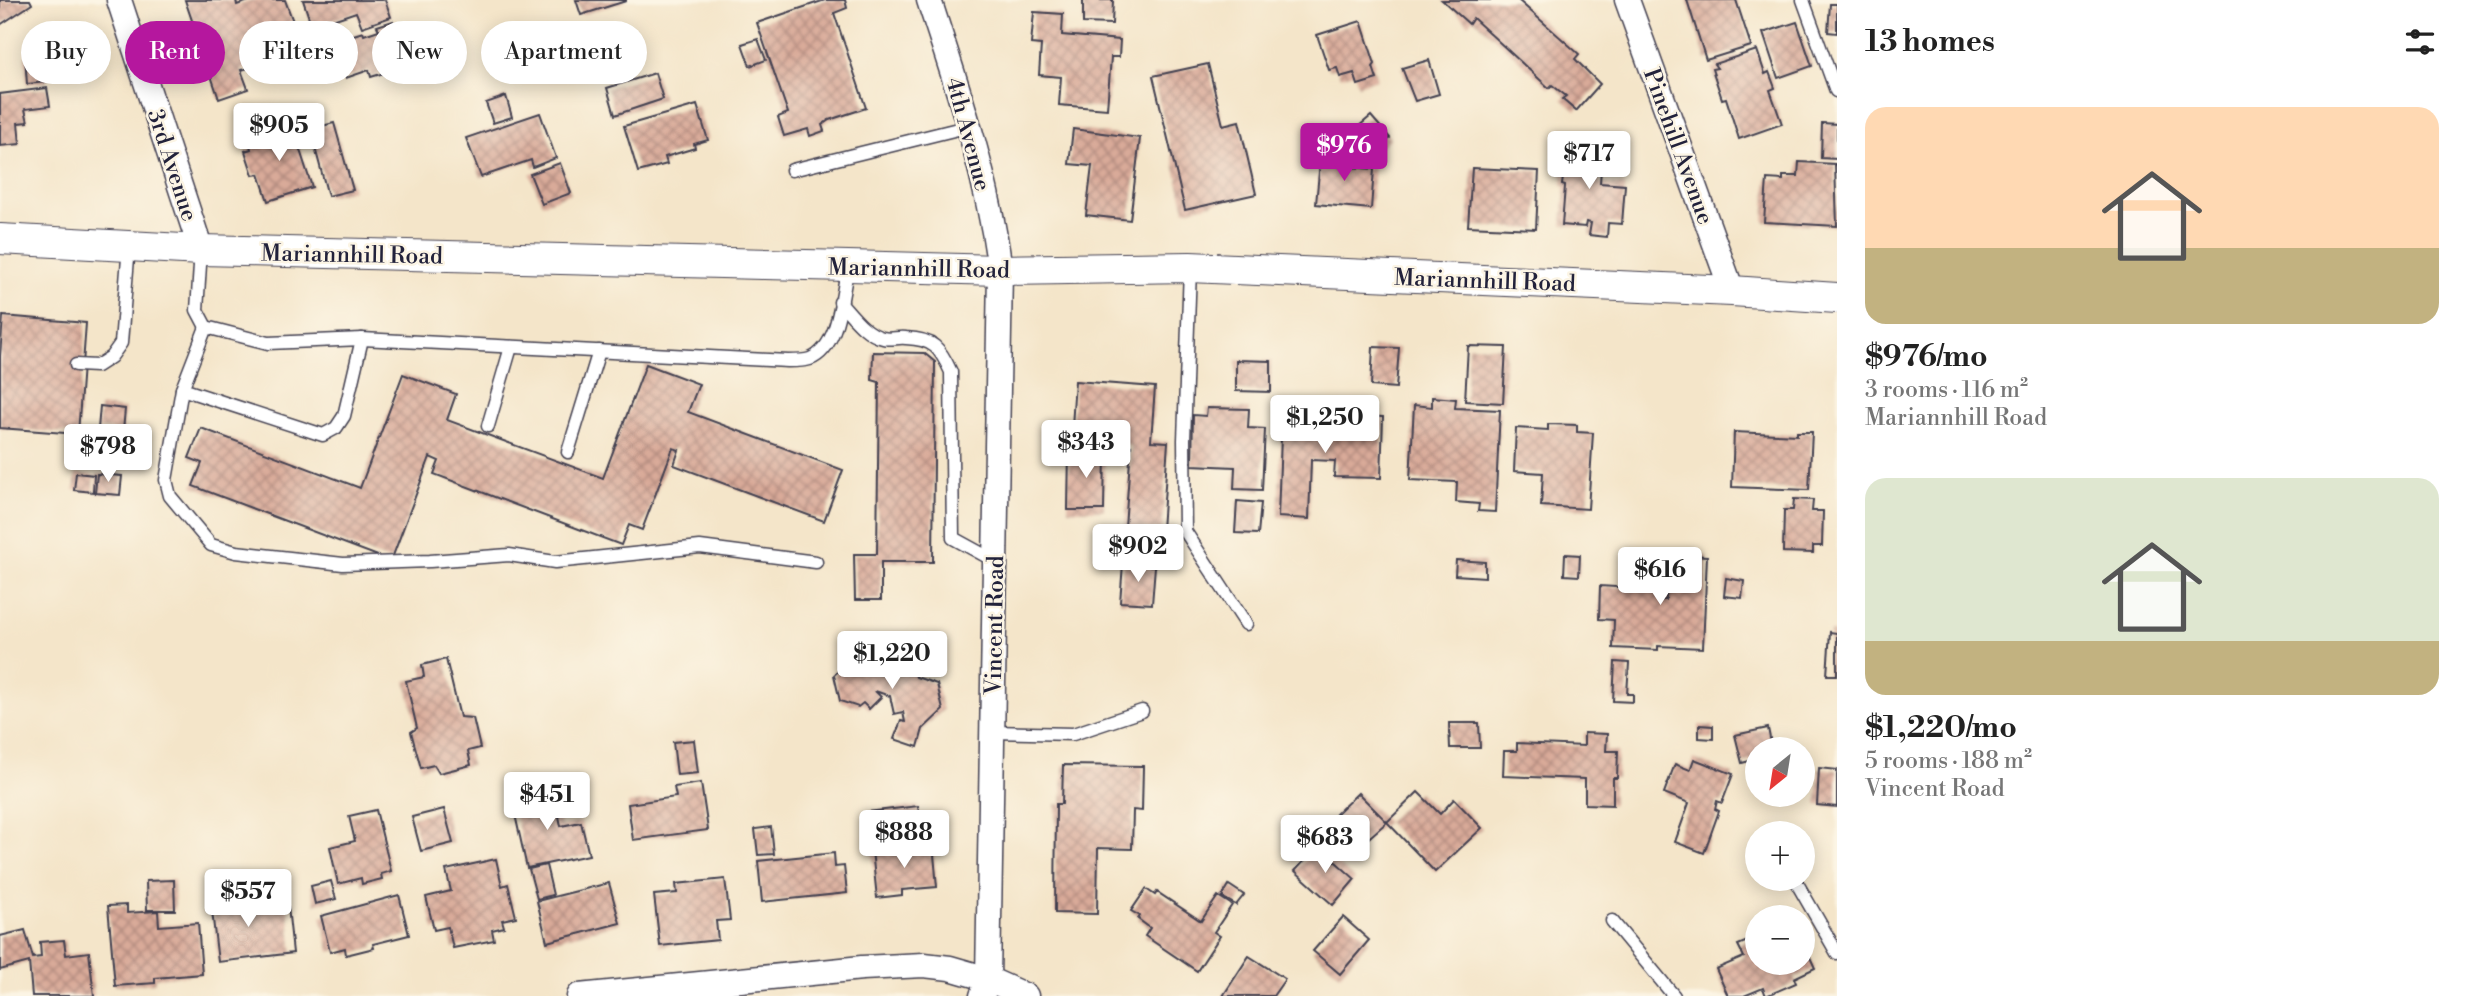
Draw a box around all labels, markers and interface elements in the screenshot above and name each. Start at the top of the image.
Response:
chip: Buy [21,21,111,84]
chip: Rent [125,21,225,84]
chip: Filters [239,21,358,84]
chip: New [372,21,467,84]
chip: Apartment [481,21,647,84]
text: 13 homes [1865,23,1995,61]
icon: filters [2401,23,2439,61]
street label: Pinehill Avenue [1637,64,1719,228]
street label: 4th Avenue [939,74,997,194]
pin: $905 [238,104,320,163]
street label: 3rd Avenue [141,106,203,225]
text: $905 [249,112,309,140]
pin: $976 [1303,124,1385,183]
text: $976 [1316,132,1372,160]
pin: $717 [1548,132,1630,191]
text: $717 [1563,140,1615,168]
icon: home [2089,153,2215,279]
street label: Mariannhill Road [261,239,443,271]
street label: Mariannhill Road [828,253,1010,285]
street label: Mariannhill Road [1394,264,1576,298]
text: $976/mo [1865,338,1988,376]
text: 3 rooms · 116 m² [1865,376,2028,404]
pin: $1,250 [1268,396,1382,455]
text: $1,250 [1286,404,1364,432]
text: Mariannhill Road [1865,404,2047,432]
pin: $343 [1045,420,1127,480]
pin: $798 [67,424,149,484]
text: $343 [1057,429,1115,457]
text: $798 [80,433,136,461]
pin: $902 [1097,524,1179,584]
icon: home [2089,524,2215,650]
text: $902 [1109,533,1167,561]
pin: $616 [1619,548,1701,607]
street label: Vincent Road [980,555,1010,696]
text: $616 [1634,556,1686,584]
pin: $1,220 [835,632,949,691]
text: $1,220 [853,640,931,668]
text: $1,220/mo [1865,709,2017,747]
north arrow [1745,737,1815,807]
map controls [1745,737,1815,975]
text: 5 rooms · 188 m² [1865,747,2032,775]
pin: $451 [506,772,588,832]
text: Vincent Road [1865,775,2005,803]
text: $451 [520,781,574,809]
pin: $888 [863,810,945,870]
pin: $683 [1284,816,1366,875]
text: $888 [875,819,933,847]
button: + [1745,821,1815,891]
text: $683 [1297,824,1353,852]
pin: $557 [207,870,289,929]
text: $557 [220,878,276,906]
button: − [1745,905,1815,975]

